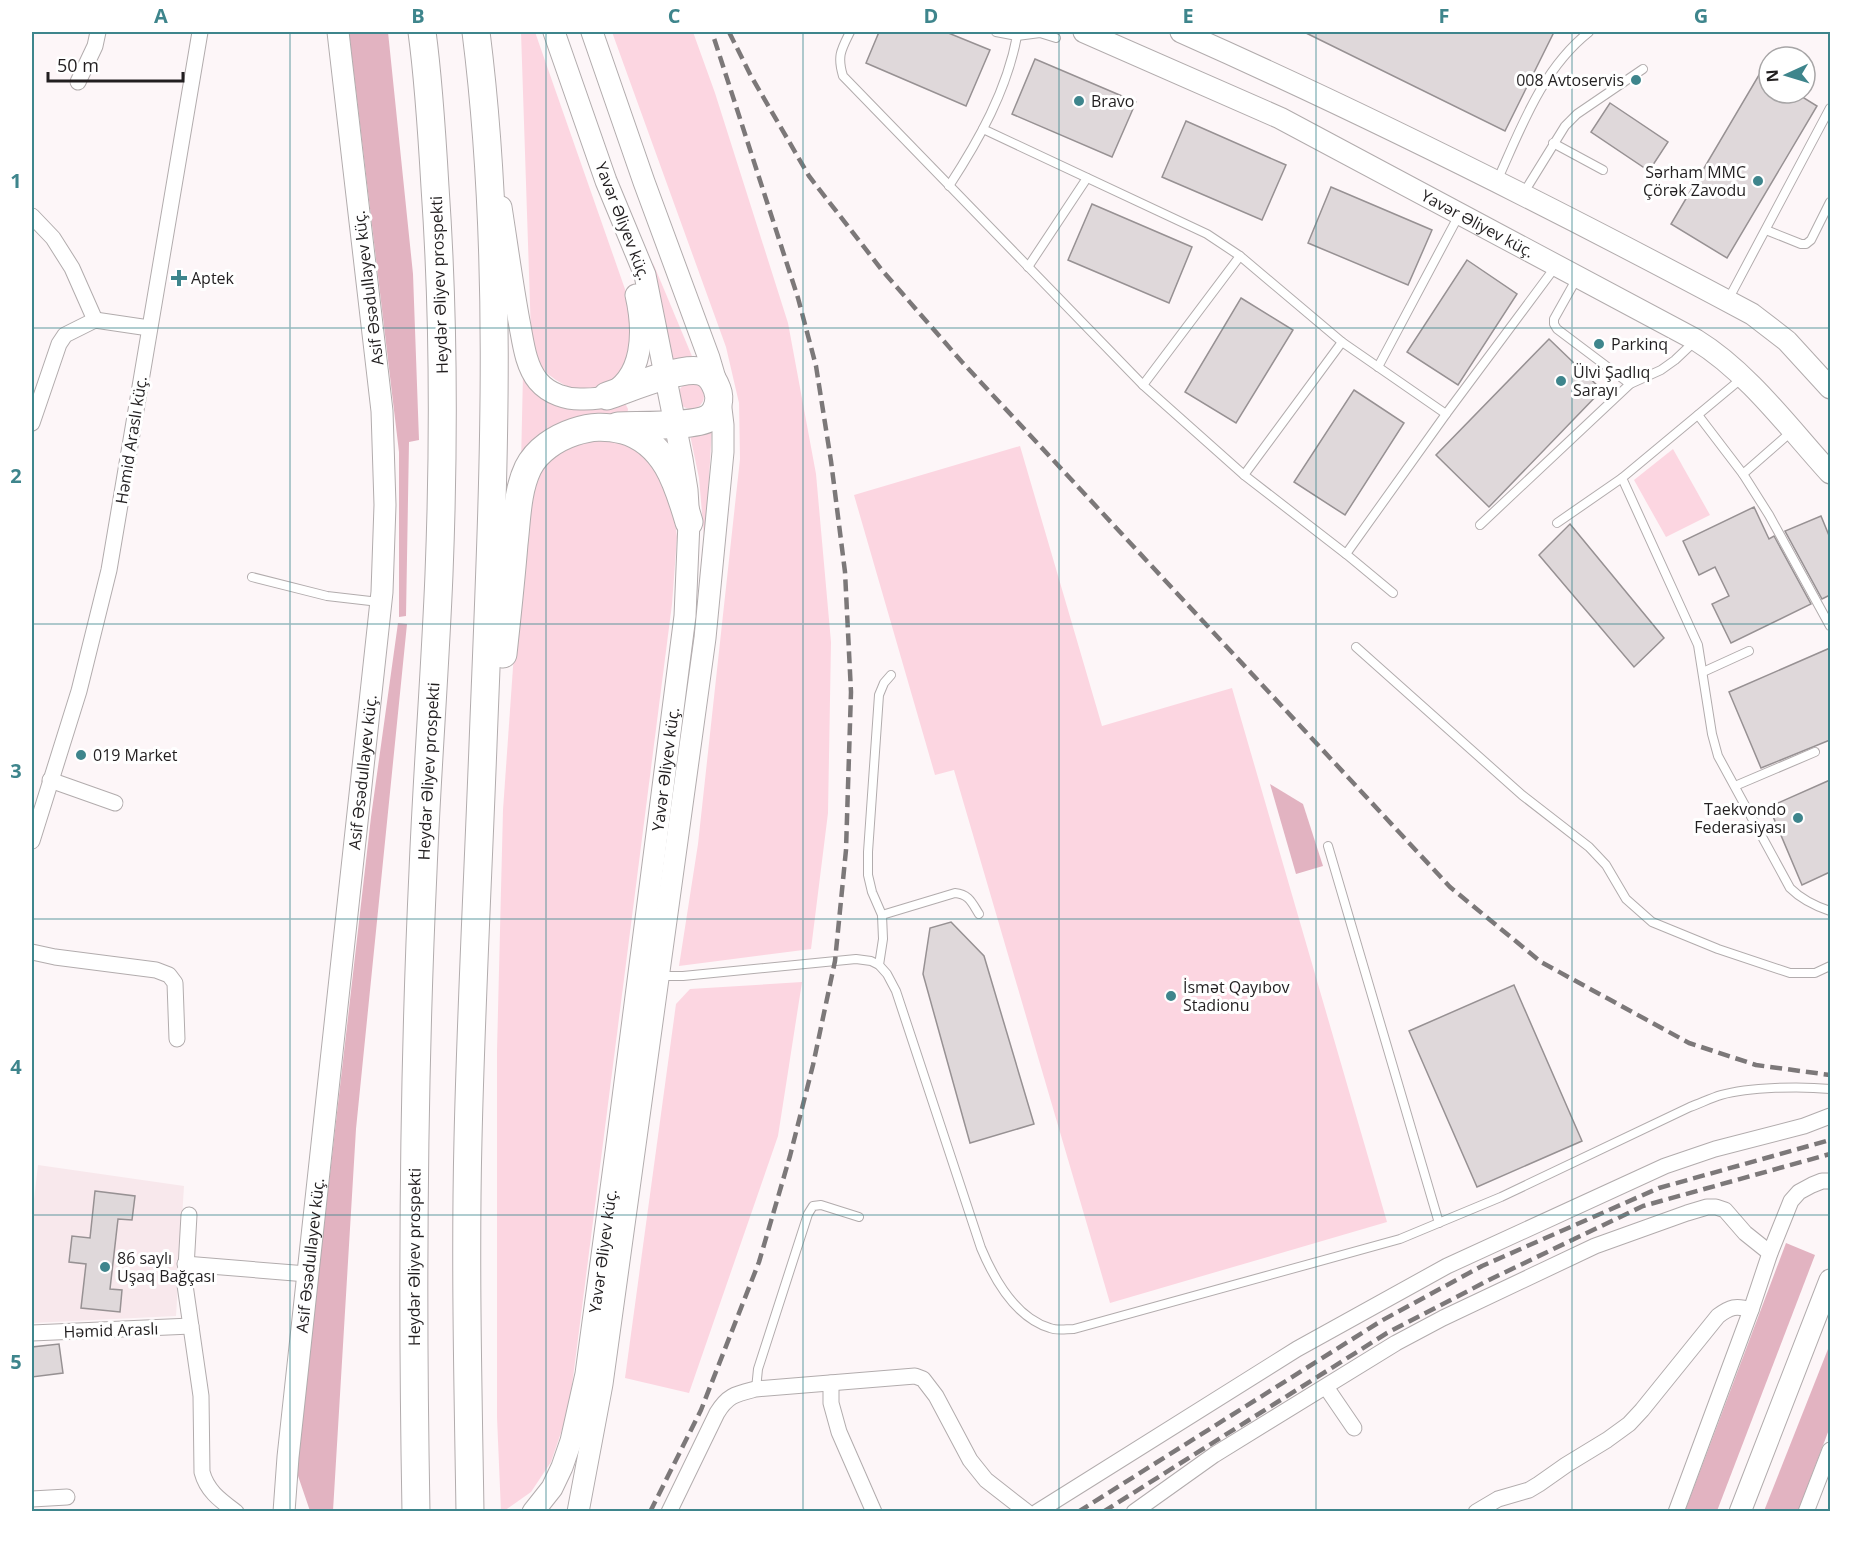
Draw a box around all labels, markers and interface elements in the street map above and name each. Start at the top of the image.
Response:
text: A [154,2,168,29]
text: B [411,2,425,29]
text: C [668,2,681,29]
text: D [924,2,938,29]
text: E [1182,2,1194,29]
text: F [1439,2,1449,29]
text: G [1694,2,1708,29]
scale bar [48,45,183,83]
north arrow [1757,45,1817,105]
text: 50 m [57,53,99,77]
place label: 008 Avtoservis [1516,69,1624,91]
text: N [1761,69,1783,83]
marker: 008 Avtoservis [1629,73,1643,87]
place label: Bravo [1091,90,1134,112]
marker: Bravo [1072,94,1086,108]
street label: Yavər Əliyev küç. [590,159,656,283]
place label: Sərham MMC Çörək Zavodu [1643,161,1746,201]
text: 1 [10,167,22,194]
marker: Sərham MMC Çörək Zavodu [1751,174,1765,188]
street label: Yavər Əliyev küç. [1417,184,1538,263]
street label: Heydər Əliyev prospekti [425,196,453,374]
street label: Asif Əsədullayev küç. [348,209,388,367]
place label: Aptek [191,267,235,289]
marker: Aptek [172,271,186,285]
place label: Parkinq [1611,333,1668,355]
marker: Parkinq [1592,337,1606,351]
place label: Ülvi Şadlıq Sarayı [1573,361,1650,401]
marker: Ülvi Şadlıq Sarayı [1554,374,1568,388]
street label: Həmid Araslı küç. [110,375,152,505]
text: 2 [10,462,22,489]
street label: Heydər Əliyev prospekti [412,682,444,861]
street label: Asif Əsədullayev küç. [343,694,382,851]
street label: Yavər Əliyev küç. [646,706,684,833]
place label: 019 Market [93,744,178,766]
marker: 019 Market [74,748,88,762]
text: 3 [10,757,22,784]
place label: Taekvondo Federasiyası [1694,798,1786,838]
marker: Taekvondo Federasiyası [1791,811,1805,825]
place label: İsmət Qayıbov Stadionu [1183,976,1290,1016]
marker: İsmət Qayıbov Stadionu [1164,989,1178,1003]
text: 4 [10,1053,22,1080]
street label: Heydər Əliyev prospekti [403,1168,425,1346]
street label: Asif Əsədullayev küç. [291,1177,329,1334]
street label: Yavər Əliyev küç. [583,1188,622,1315]
place label: 86 saylı Uşaq Bağçası [117,1247,215,1287]
marker: 86 saylı Uşaq Bağçası [98,1260,112,1274]
street label: Həmid Araslı [63,1317,159,1343]
text: 5 [10,1348,22,1375]

